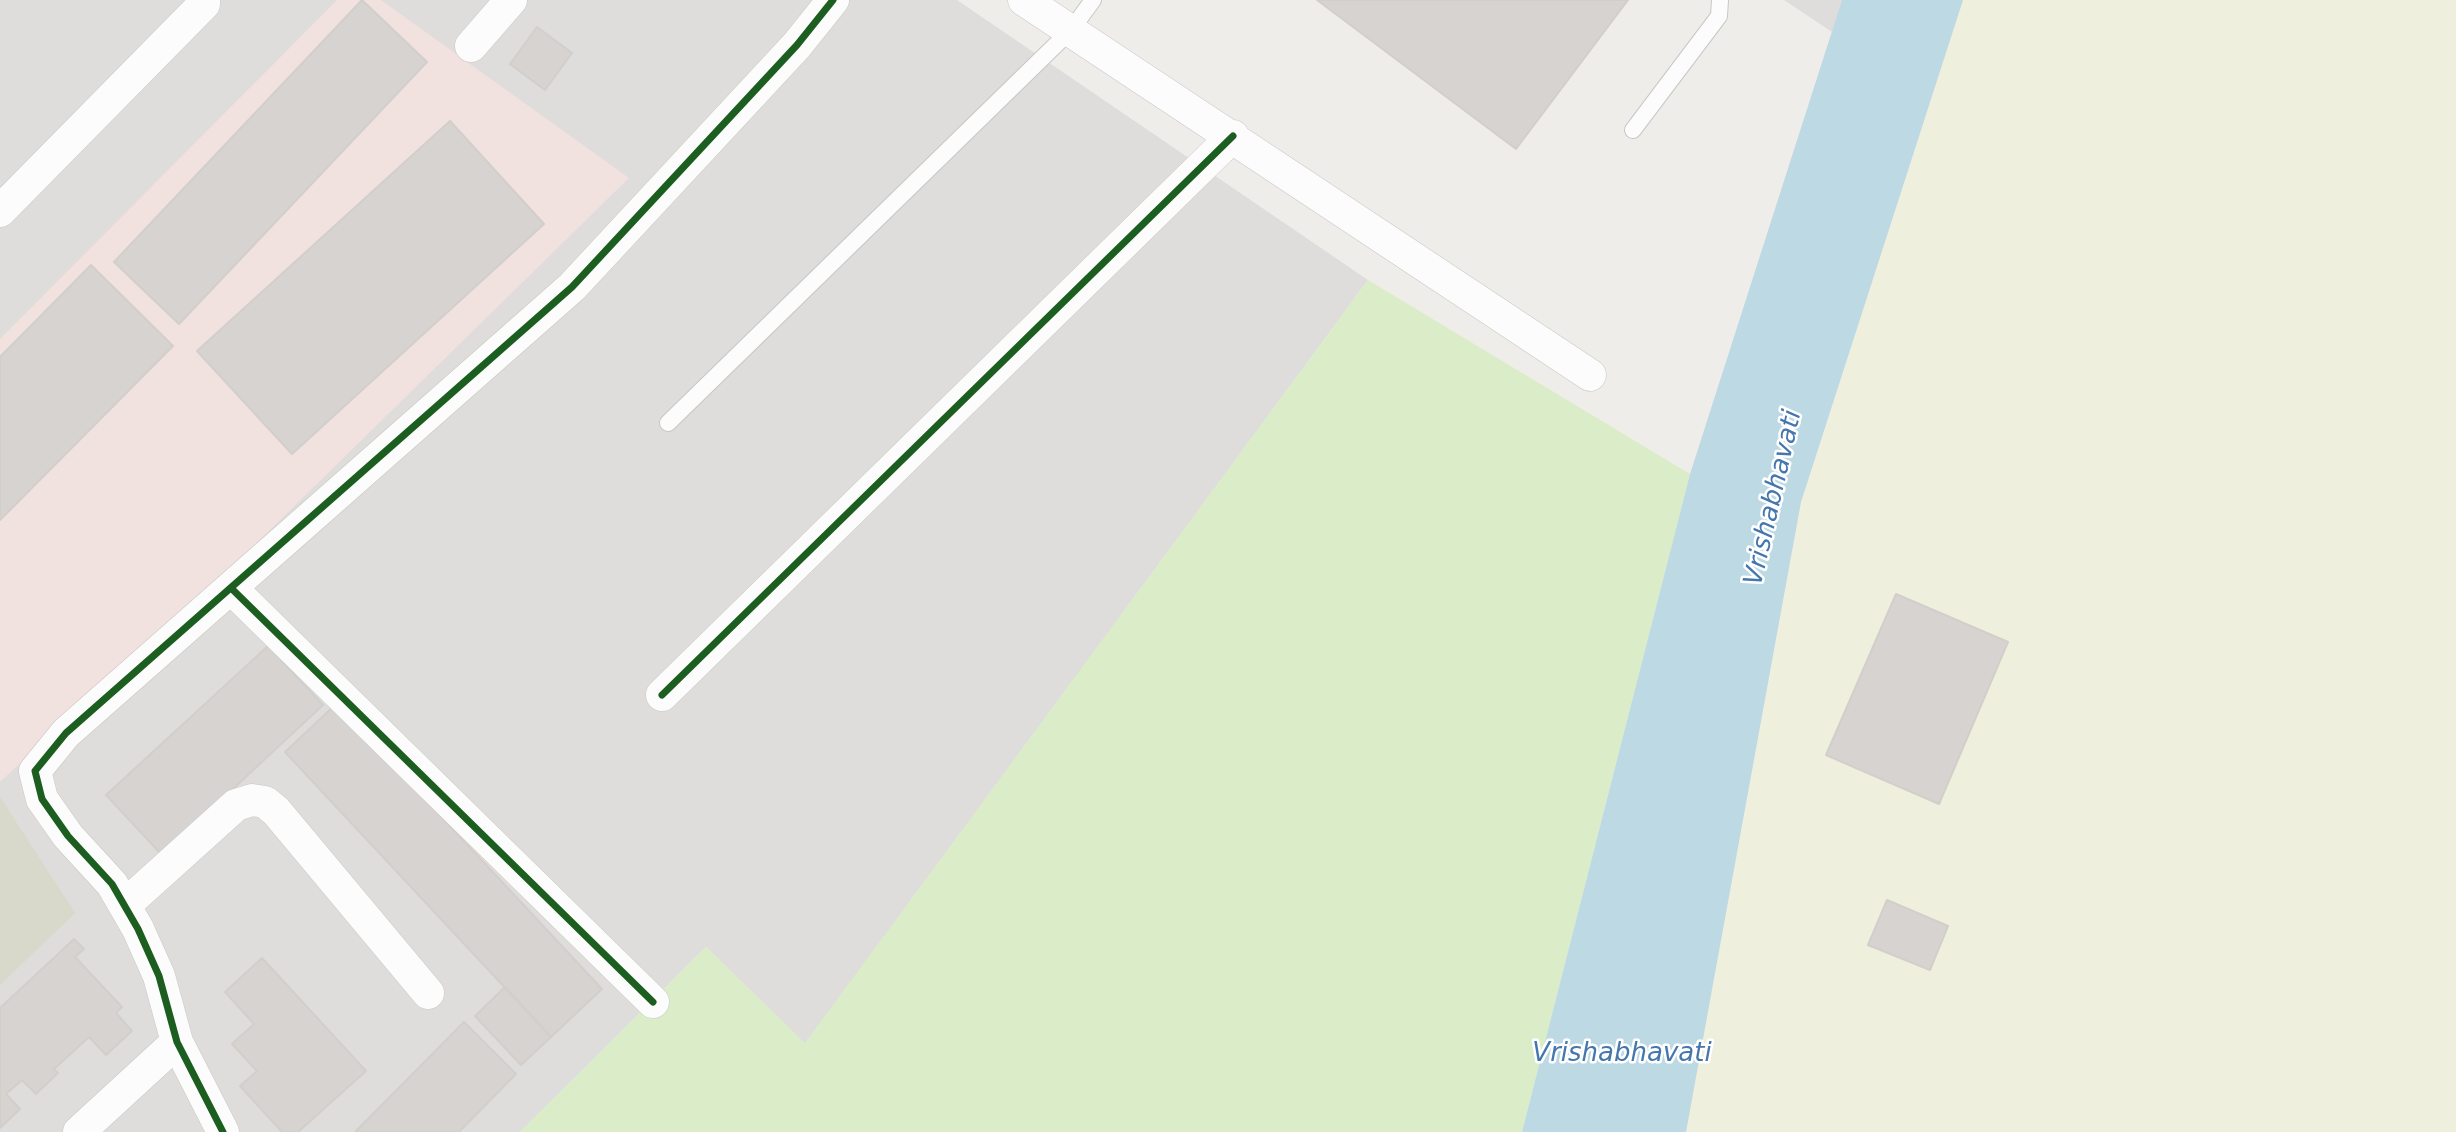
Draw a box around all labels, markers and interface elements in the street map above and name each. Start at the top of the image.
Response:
water label: Vrishabhavati [1739,407,1809,589]
water label: Vrishabhavati [1532,1038,1712,1070]

